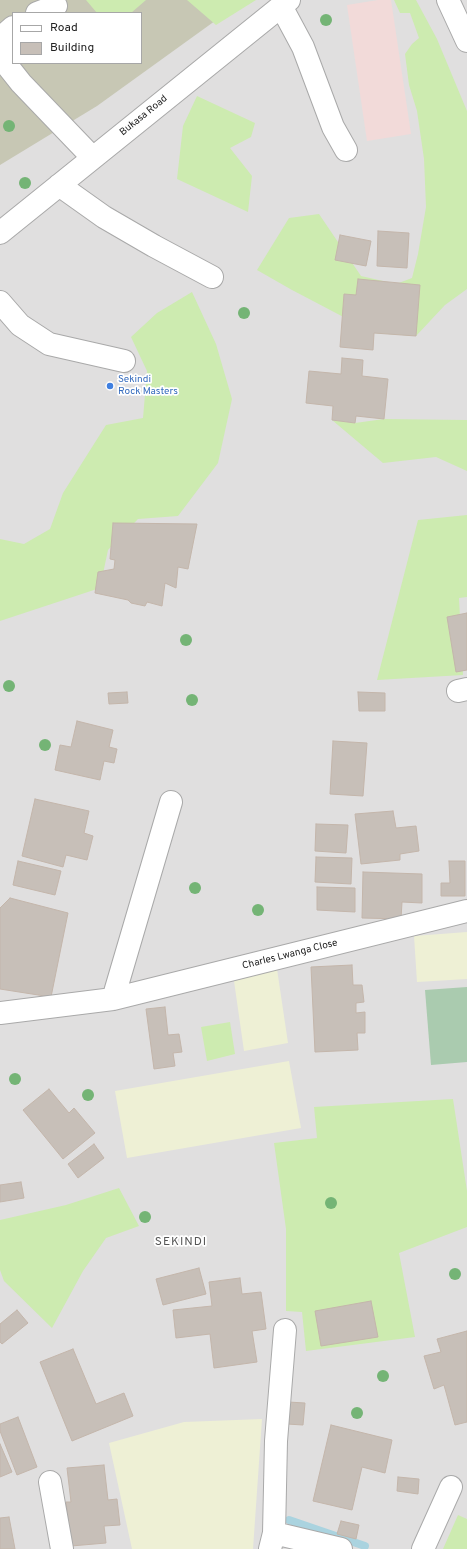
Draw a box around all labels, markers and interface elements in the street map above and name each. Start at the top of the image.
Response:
legend [12,12,142,64]
text: Road [50,20,78,36]
text: Building [50,40,94,56]
street label: Bukasa Road [118,93,170,139]
place label: Sekindi Rock Masters [118,374,178,398]
marker: Sekindi Rock Masters [105,381,115,391]
street label: Charles Lwanga Close [241,937,339,973]
district label: SEKINDI [155,1236,207,1250]

